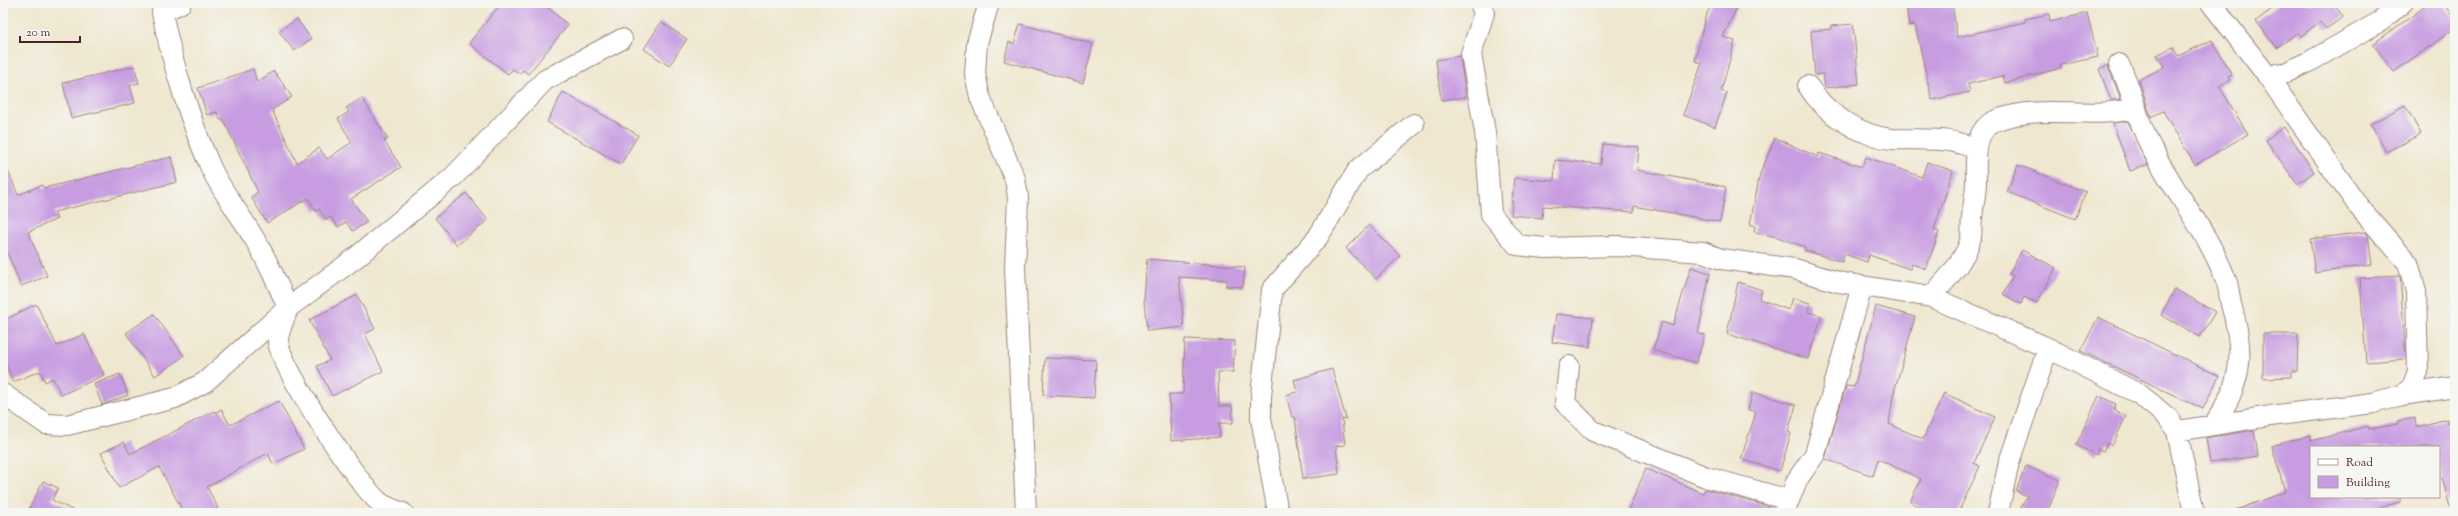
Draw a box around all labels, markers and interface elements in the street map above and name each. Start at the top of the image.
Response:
scale bar [20,18,80,44]
text: 20 m [26,24,51,42]
legend [2310,446,2440,498]
text: Road [2346,454,2373,472]
text: Building [2346,474,2390,492]

